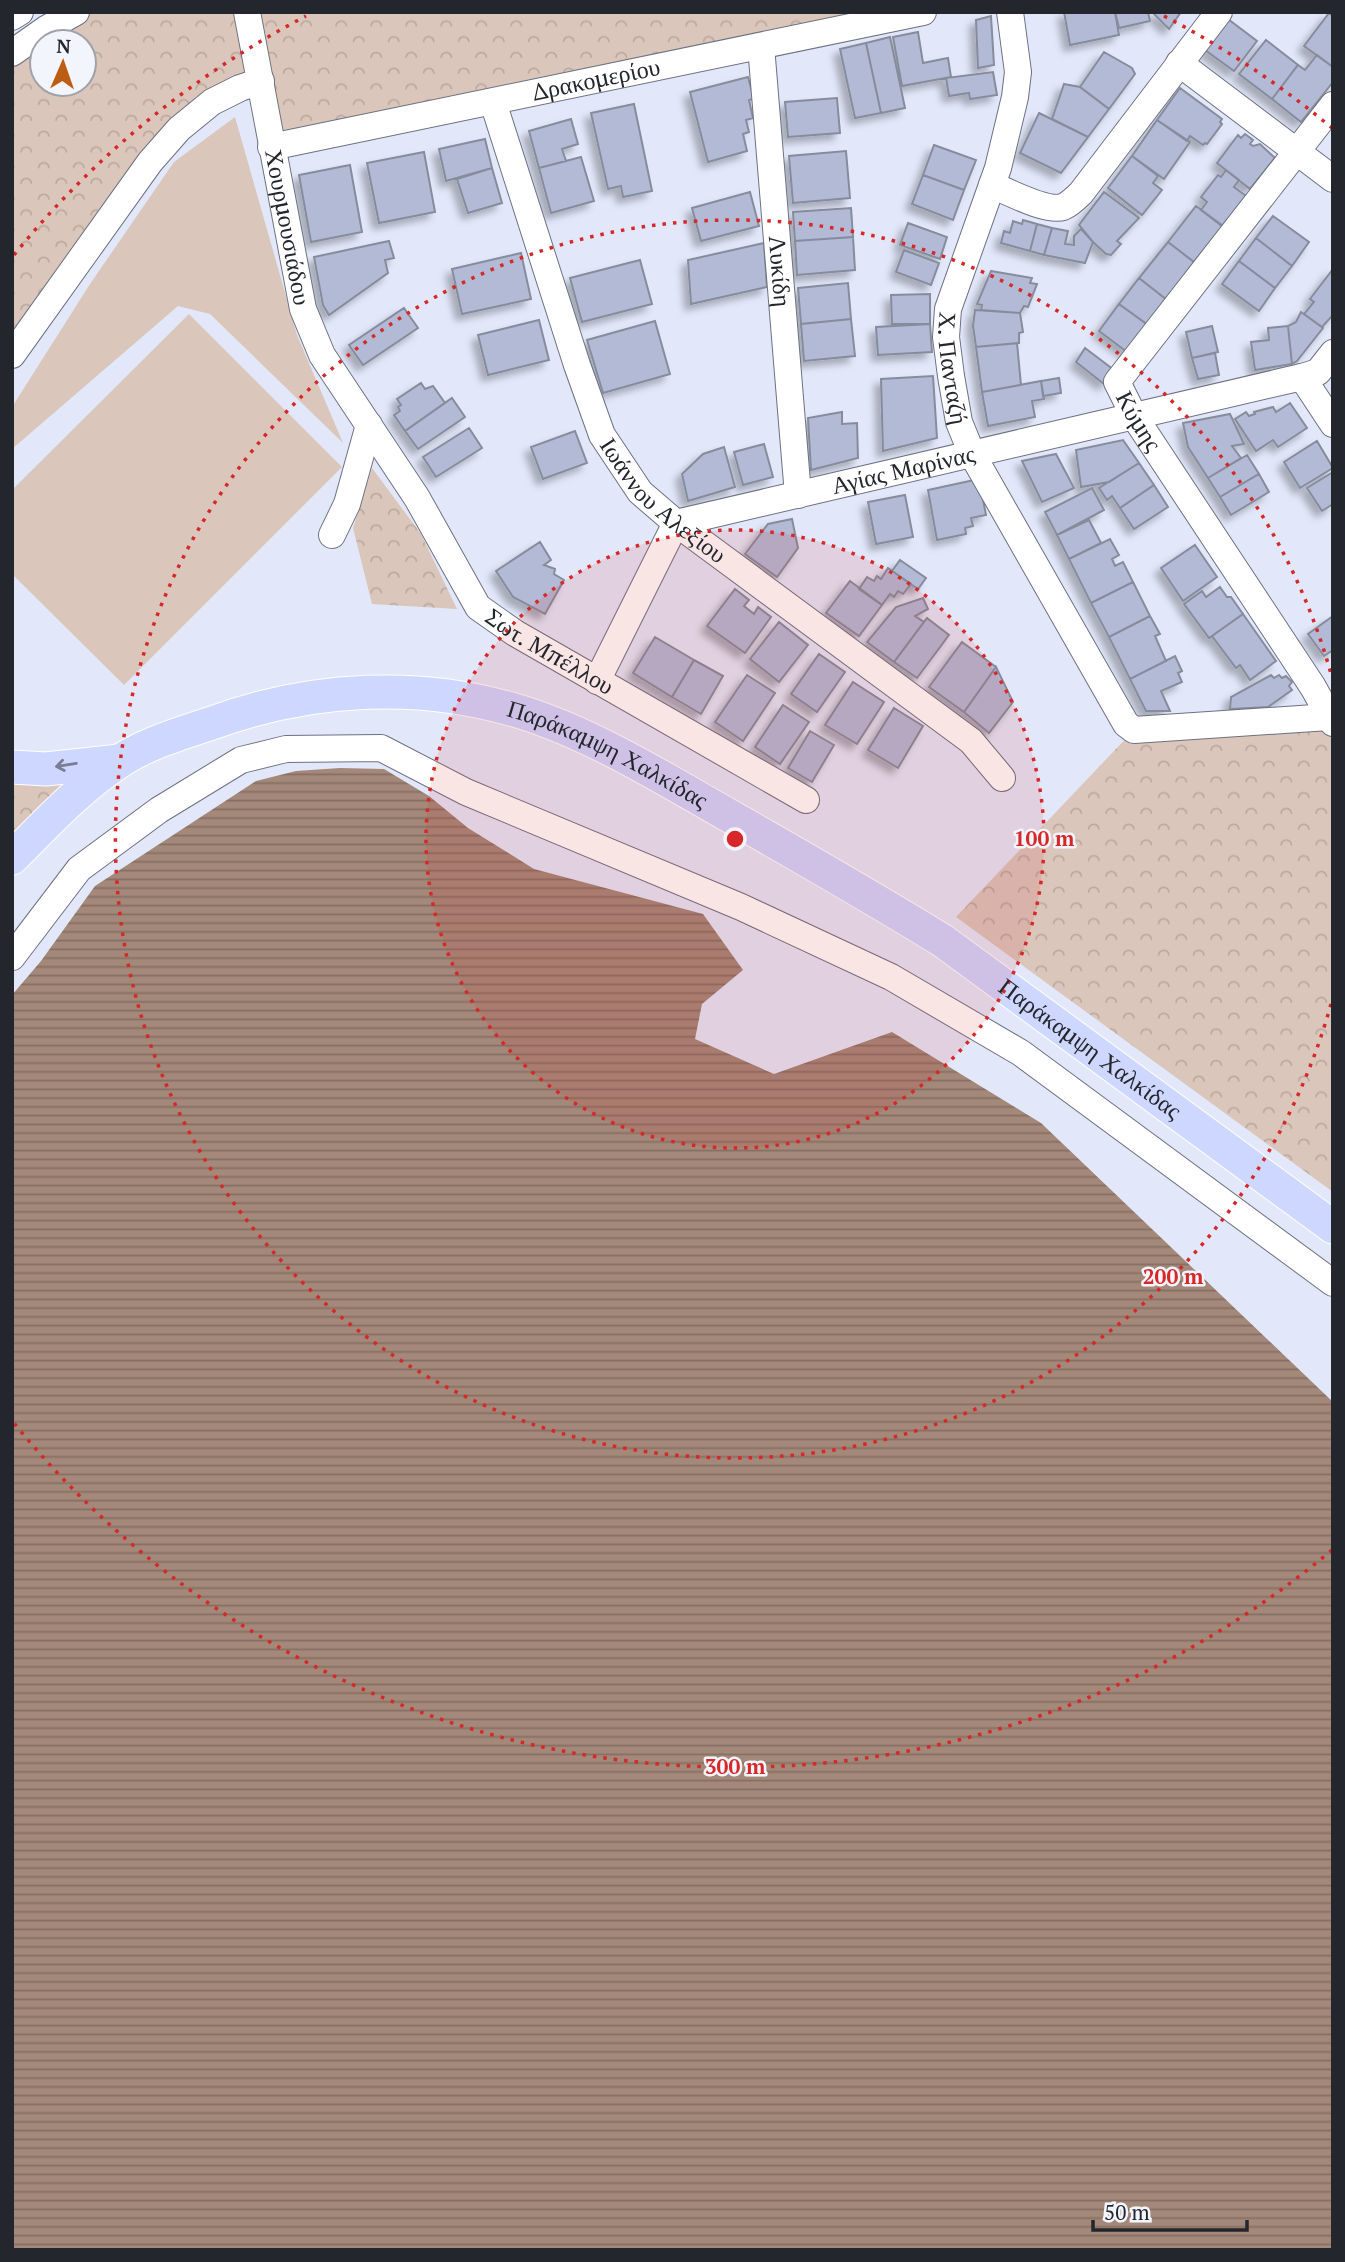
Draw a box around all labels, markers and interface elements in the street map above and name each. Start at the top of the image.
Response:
north arrow [28,28,98,98]
text: N [56,33,72,58]
street label: Δρακομερίου [529,50,663,108]
street label: Χουρμουσιάδου [258,146,319,308]
street label: Λυκίδη [762,234,799,308]
street label: Χ. Πανταζή [931,311,976,427]
street label: Κύμης [1109,385,1170,457]
street label: Ιωάννου Αλεξίου [593,431,733,570]
street label: Αγίας Μαρίνας [828,437,978,501]
street label: Σωτ. Μπέλλου [479,600,620,701]
street label: Παράκαμψη Χαλκίδας [504,692,715,816]
one-way arrow [55,759,78,772]
text: 100 m [1014,824,1075,852]
centre of rings [723,827,747,851]
street label: Παράκαμψη Χαλκίδας [993,970,1189,1126]
text: 200 m [1143,1262,1204,1290]
text: 300 m [705,1752,766,1780]
scale bar [1093,2188,1247,2232]
text: 50 m [1104,2198,1150,2226]

